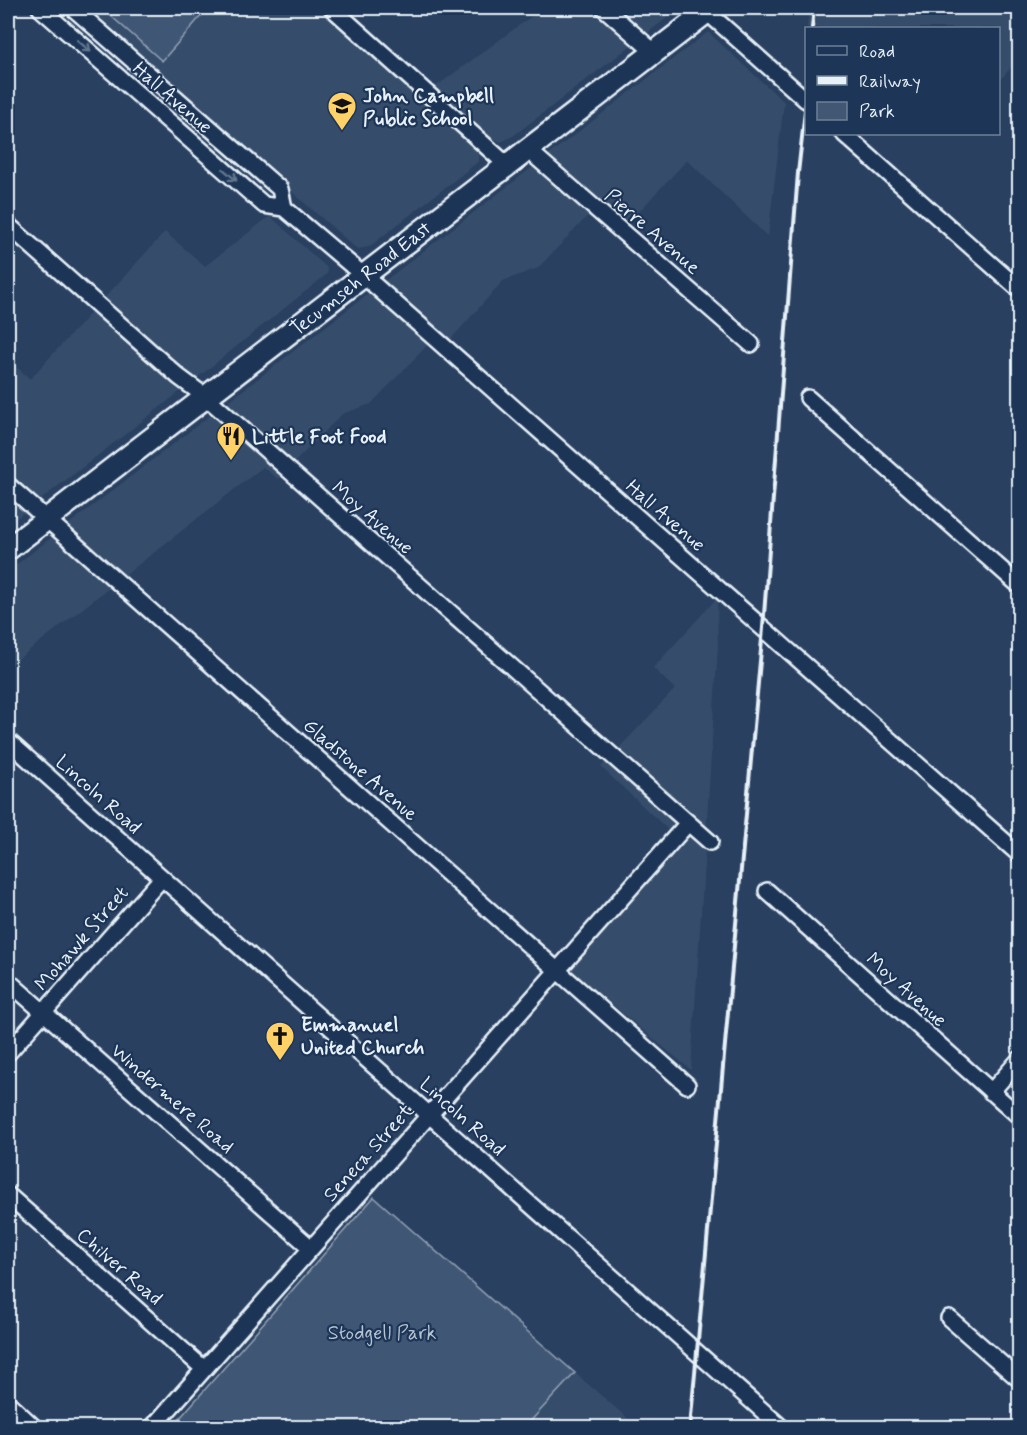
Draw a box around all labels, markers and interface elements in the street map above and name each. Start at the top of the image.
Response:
legend [805,27,1000,135]
one-way arrow [76,39,91,53]
text: Road [859,40,895,64]
street label: Hall Avenue [126,56,218,140]
text: Railway [859,70,921,94]
place label: John Campbell Public School [363,83,494,133]
school or university icon: John Campbell Public School [326,90,358,132]
text: Park [859,100,895,124]
one-way arrow [222,168,237,182]
street label: Pierre Avenue [598,183,706,281]
street label: Tecumseh Road East [285,215,437,343]
restaurant icon: Little Foot Food [215,420,247,462]
place label: Little Foot Food [252,424,387,451]
street label: Hall Avenue [619,474,711,558]
street label: Moy Avenue [325,475,419,561]
street label: Gladstone Avenue [297,713,423,828]
street label: Lincoln Road [49,749,147,841]
street label: Mohawk Street [29,881,135,997]
street label: Moy Avenue [860,947,952,1034]
place label: Emmanuel United Church [301,1012,425,1062]
church icon: Emmanuel United Church [264,1020,296,1062]
street label: Windermere Road [104,1038,240,1160]
street label: Lincoln Road [413,1071,511,1163]
street label: Seneca Street [318,1098,421,1208]
street label: Chilver Road [70,1222,168,1312]
park label: Stodgell Park [328,1320,436,1347]

